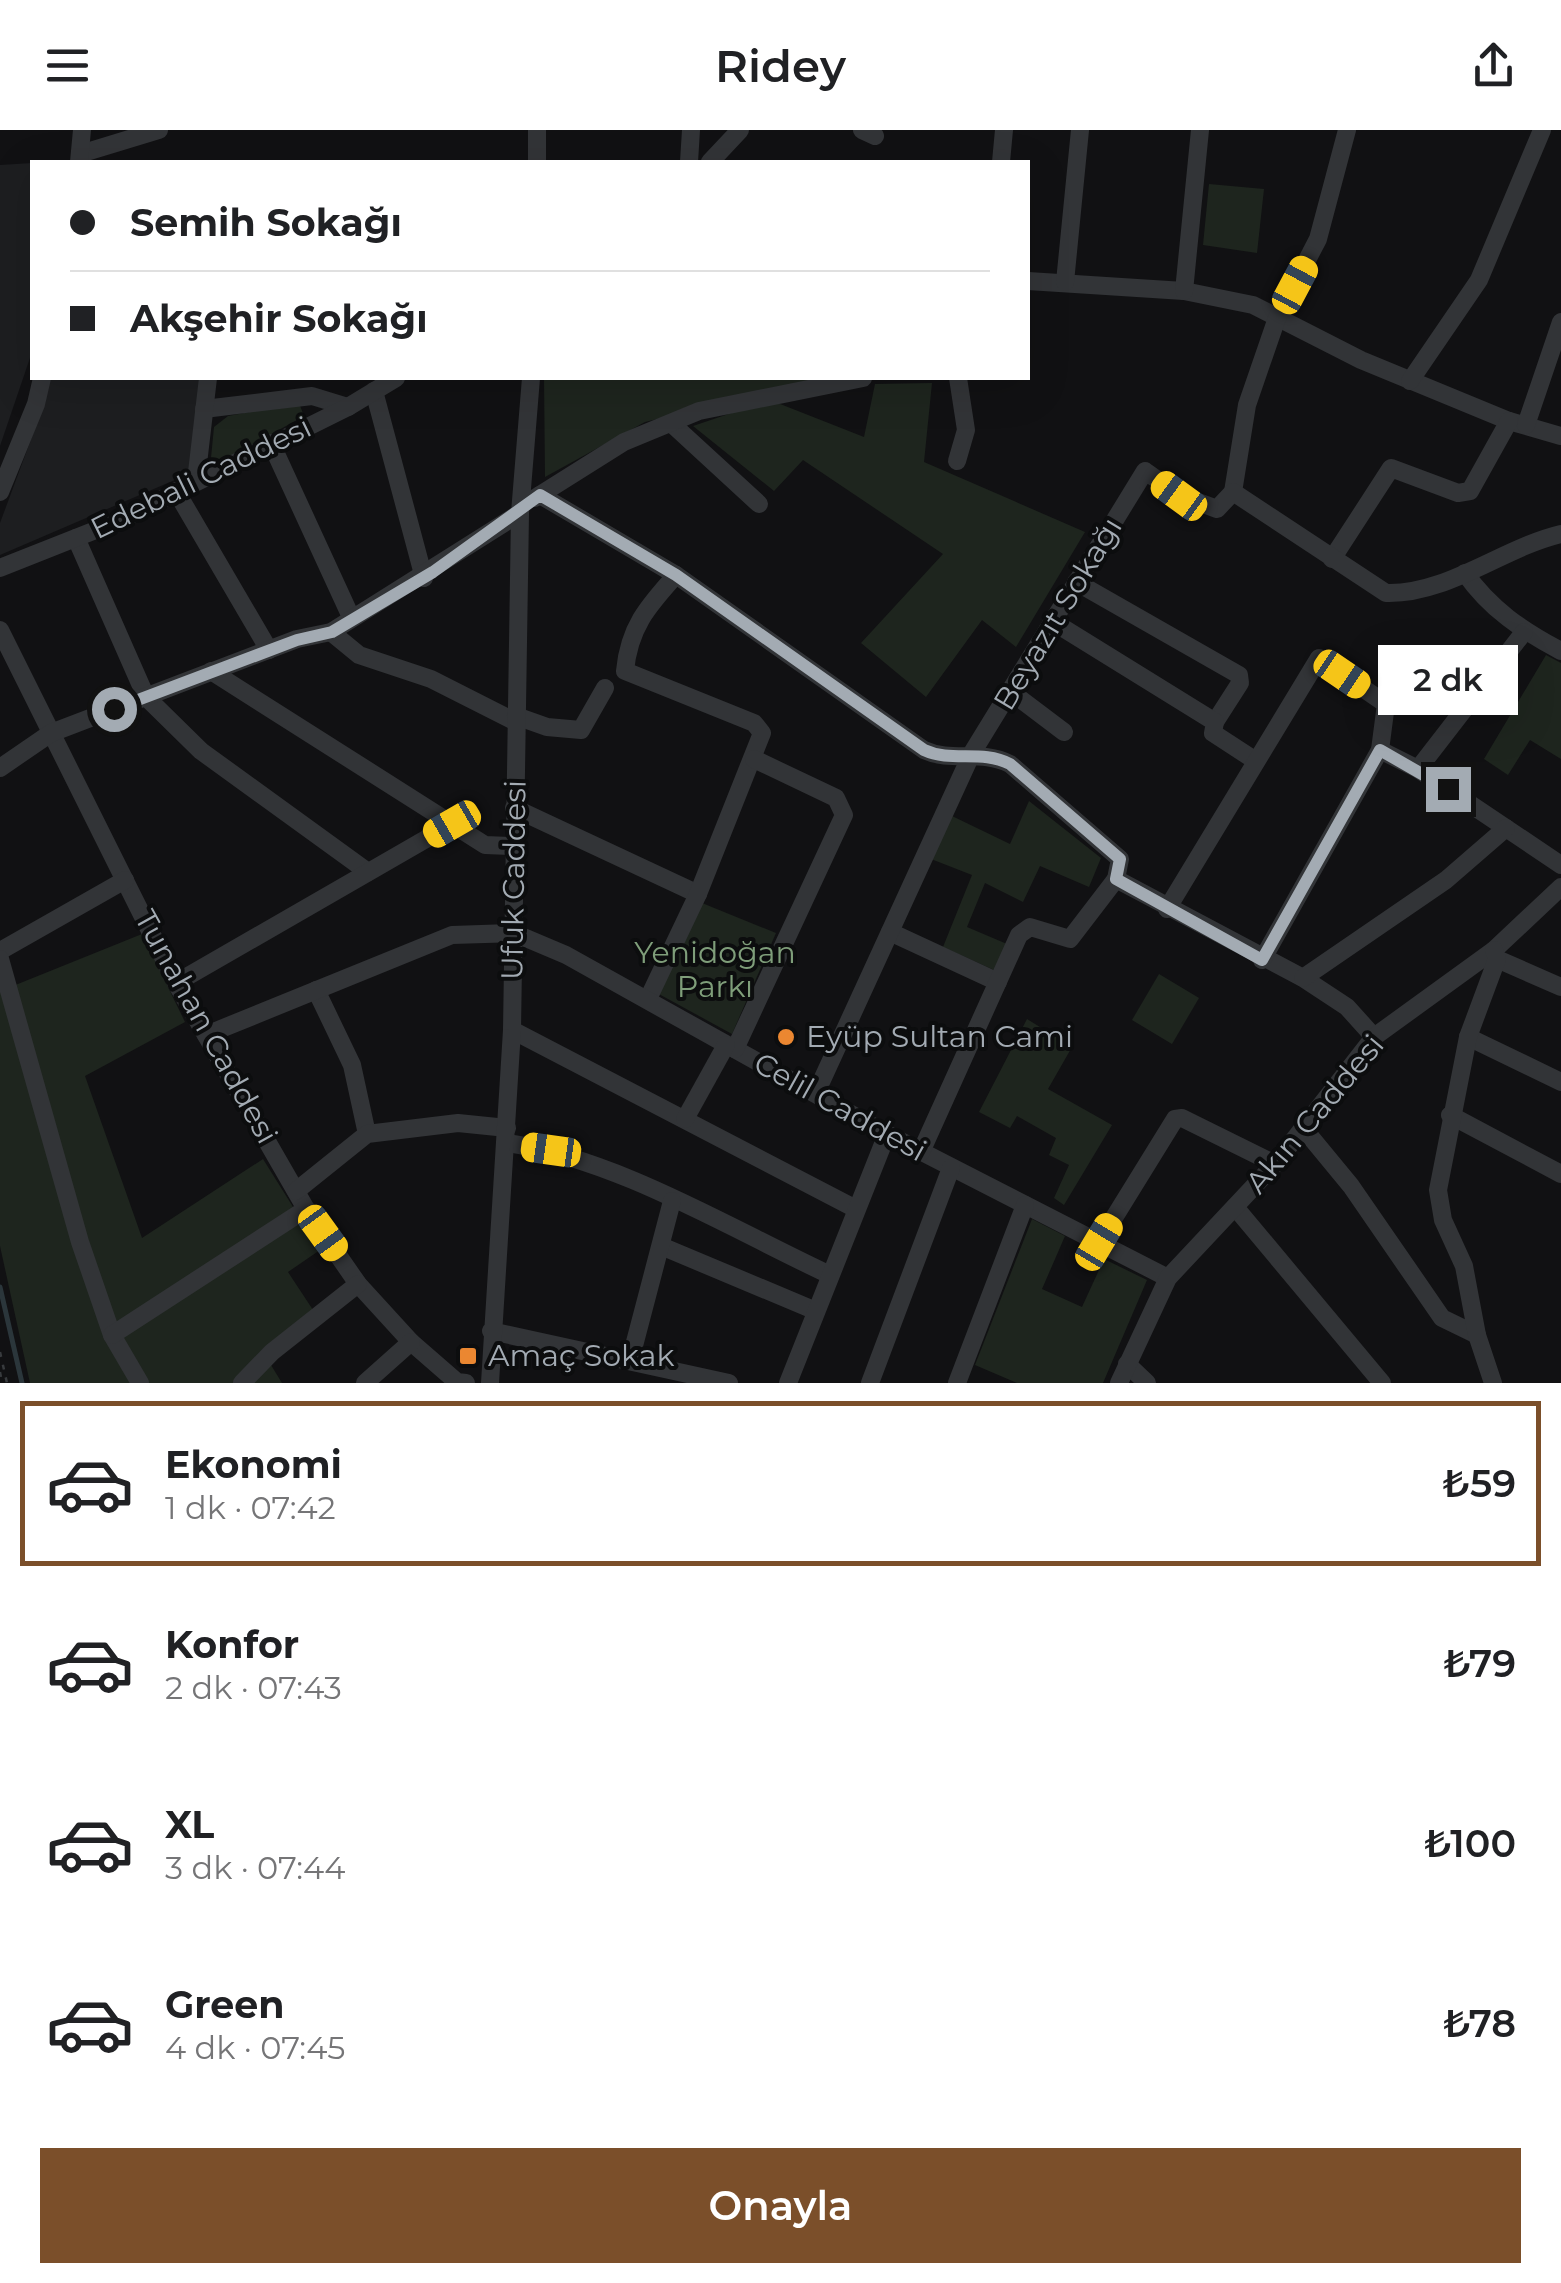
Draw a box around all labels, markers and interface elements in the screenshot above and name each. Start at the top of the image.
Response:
icon: menu [40,38,95,93]
text: Ridey [715,38,846,93]
icon: share [1466,38,1521,93]
text: Semih Sokağı [130,199,402,246]
car [1268,251,1322,319]
text: Akşehir Sokağı [130,295,428,342]
street label: Edebali Caddesi [85,408,317,547]
car [1146,466,1212,526]
street label: Beyazıt Sokağı [985,511,1130,717]
callout: 2 dk [1378,644,1518,714]
car [1309,645,1375,703]
text: 2 dk [1413,660,1483,699]
route start [92,687,137,732]
route end [1426,767,1471,812]
street label: Ufuk Caddesi [493,780,534,980]
car [419,796,485,852]
street label: Tunahan Caddesi [127,904,286,1150]
park label: Yenidoğan Parkı [634,934,796,1005]
place label: Eyüp Sultan Cami [806,1018,1073,1055]
marker: Eyüp Sultan Cami [775,1026,797,1048]
street label: Akın Caddesi [1238,1027,1392,1201]
street label: Celil Caddesi [748,1044,933,1169]
car [519,1131,583,1169]
car [293,1200,353,1266]
car [1071,1209,1127,1275]
place label: Amaç Sokak [488,1337,674,1374]
marker: Amaç Sokak [457,1345,479,1367]
icon: car [45,1439,135,1529]
text: Ekonomi [165,1441,342,1488]
text: ₺59 [1442,1460,1516,1507]
text: 1 dk · 07:42 [165,1488,336,1527]
icon: car [45,1619,135,1709]
text: Konfor [165,1621,299,1668]
text: ₺79 [1443,1640,1516,1687]
text: 2 dk · 07:43 [165,1668,342,1707]
icon: car [45,1799,135,1889]
text: XL [165,1801,214,1848]
text: ₺100 [1424,1820,1516,1867]
text: 3 dk · 07:44 [165,1848,345,1887]
icon: car [45,1979,135,2069]
text: Green [165,1981,285,2028]
text: ₺78 [1443,2000,1516,2047]
text: 4 dk · 07:45 [165,2028,345,2067]
button: Onayla [40,2148,1521,2263]

